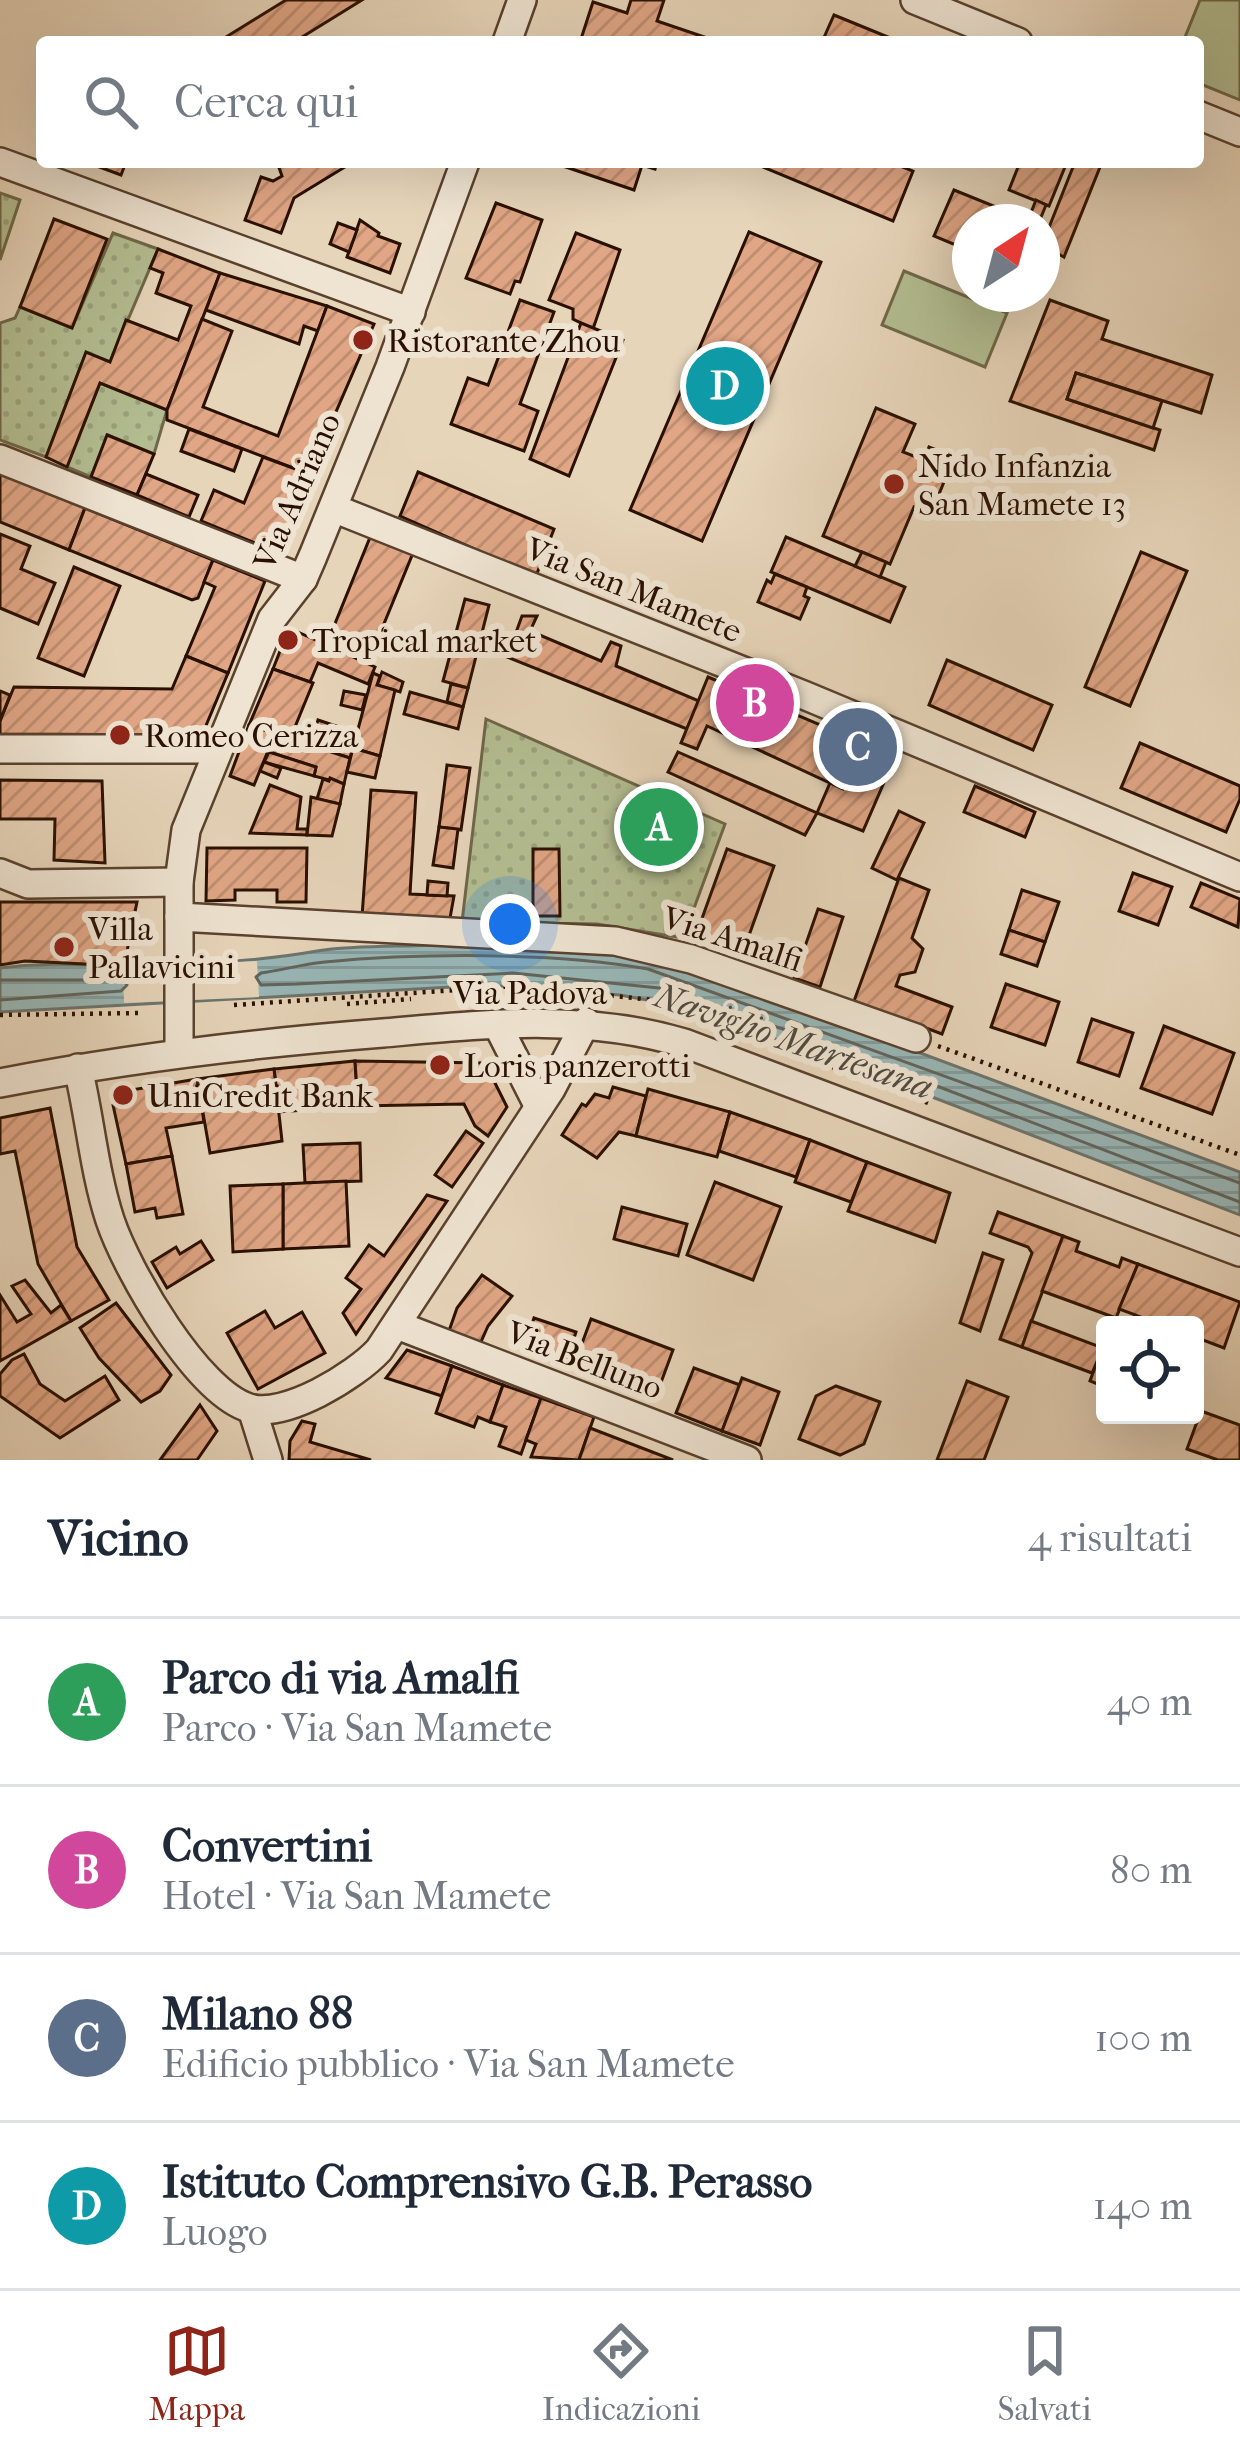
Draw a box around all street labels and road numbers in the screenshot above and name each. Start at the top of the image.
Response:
street label: Via Adriano [245,407,349,577]
street label: Via San Mamete [519,529,747,651]
street label: Via Amalfi [657,898,808,980]
street label: Via Padova [452,974,608,1013]
street label: Via Belluno [500,1313,668,1408]

